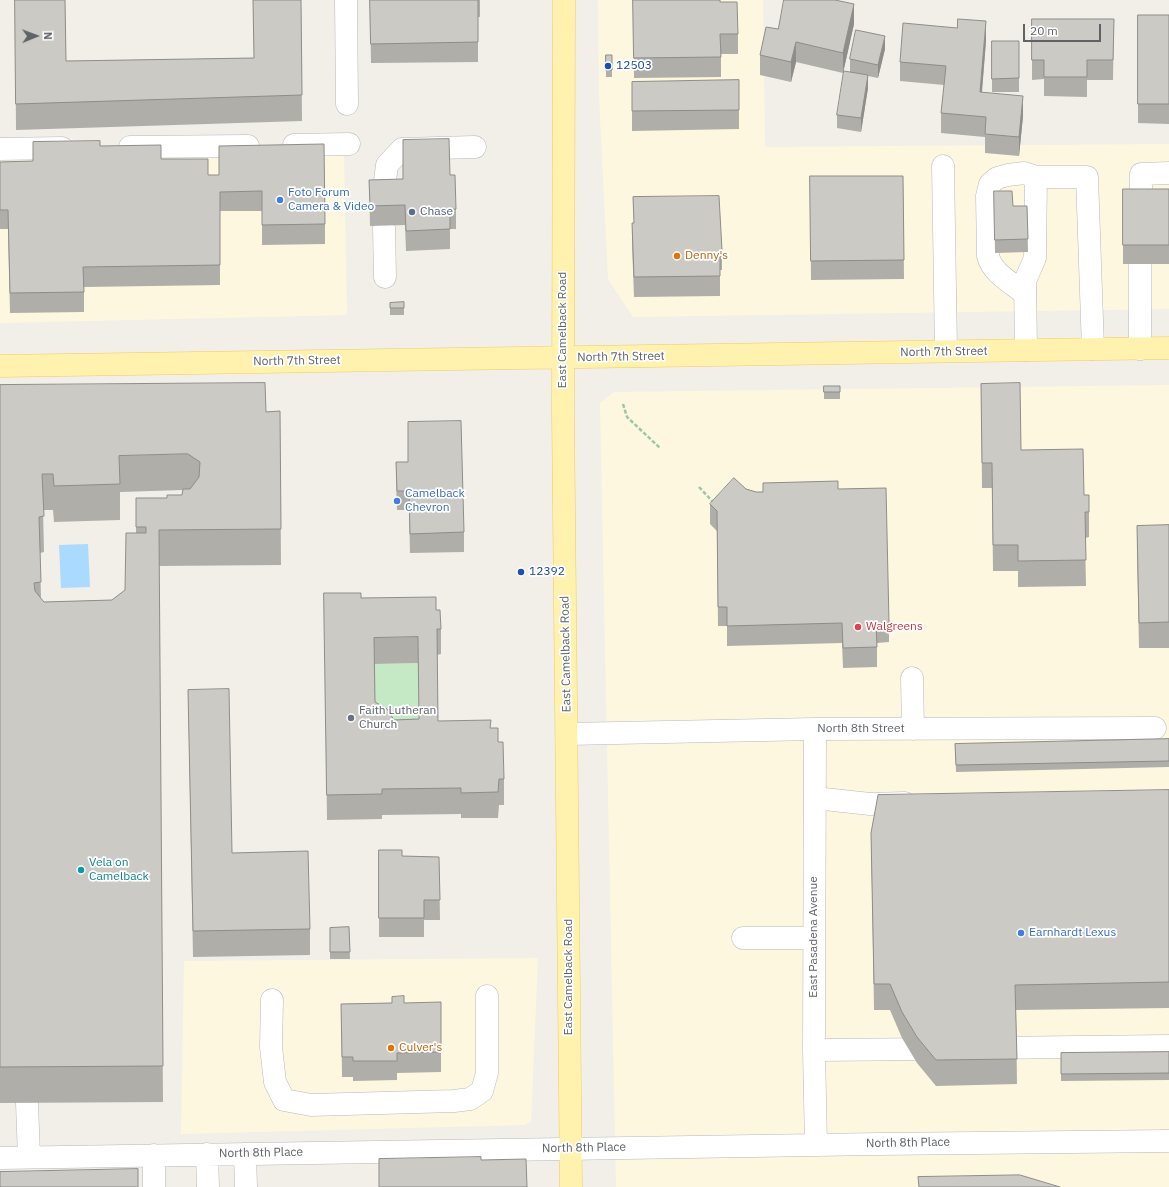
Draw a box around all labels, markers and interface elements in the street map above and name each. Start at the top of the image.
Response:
north arrow [16,16,56,56]
scale bar [1025,16,1103,42]
text: 20 m [1030,23,1058,38]
text: N [41,32,55,40]
place label: 12503 [616,59,652,73]
marker: 12503 [603,61,613,71]
place label: Foto Forum Camera & Video [288,186,374,214]
marker: Foto Forum Camera & Video [275,195,285,205]
place label: Chase [420,205,453,219]
marker: Chase [407,207,417,217]
place label: Denny's [685,249,728,263]
marker: Denny's [672,251,682,261]
street label: East Camelback Road [556,272,570,388]
street label: North 7th Street [900,344,988,360]
street label: North 7th Street [577,349,665,365]
street label: North 7th Street [253,353,341,369]
place label: Camelback Chevron [405,487,465,515]
marker: Camelback Chevron [392,496,402,506]
place label: 12392 [529,565,565,579]
marker: 12392 [516,567,526,577]
street label: East Camelback Road [558,596,574,712]
place label: Walgreens [866,620,923,634]
marker: Walgreens [853,622,863,632]
place label: Faith Lutheran Church [359,704,436,732]
marker: Faith Lutheran Church [346,713,356,723]
street label: North 8th Street [817,722,905,736]
place label: Vela on Camelback [89,856,149,884]
marker: Vela on Camelback [76,865,86,875]
street label: East Pasadena Avenue [807,876,821,998]
street label: East Camelback Road [562,919,576,1035]
place label: Earnhardt Lexus [1029,926,1116,940]
marker: Earnhardt Lexus [1016,928,1026,938]
place label: Culver's [399,1041,442,1055]
marker: Culver's [386,1043,396,1053]
street label: North 8th Place [866,1135,950,1151]
street label: North 8th Place [542,1140,626,1156]
street label: North 8th Place [219,1145,303,1161]

